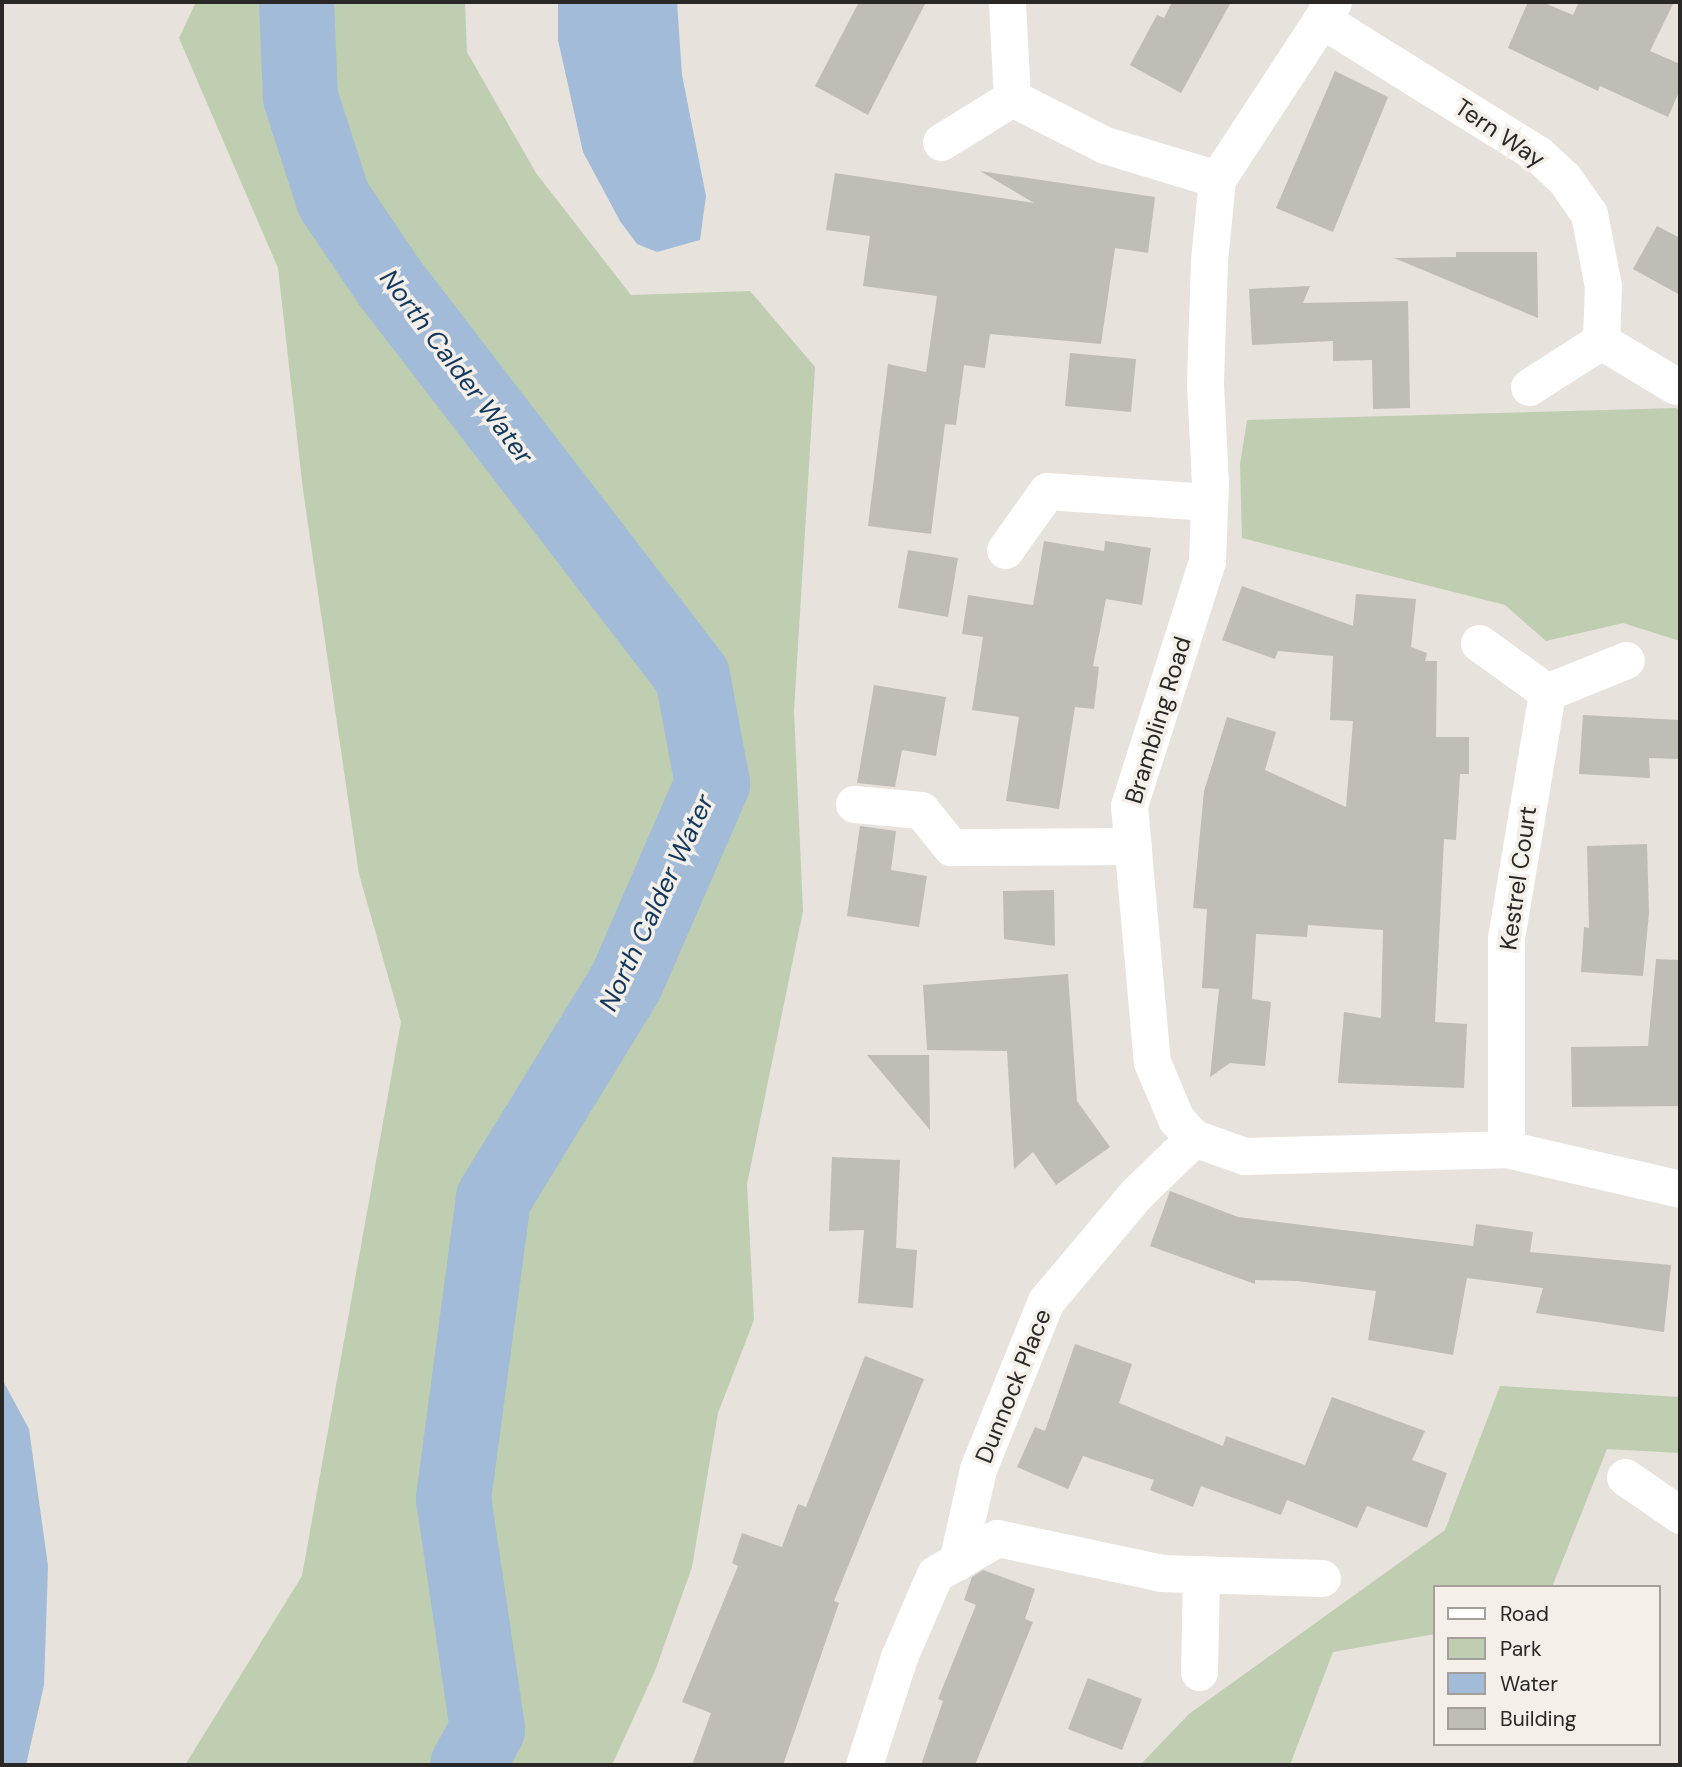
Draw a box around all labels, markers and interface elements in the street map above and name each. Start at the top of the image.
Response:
street label: Tern Way [1450,93,1550,173]
water label: North Calder Water [373,264,539,470]
street label: Brambling Road [1119,633,1197,807]
water label: North Calder Water [593,790,721,1016]
street label: Kestrel Court [1494,804,1542,952]
street label: Dunnock Place [969,1305,1057,1467]
legend [1434,1585,1661,1746]
text: Road [1500,1600,1549,1628]
text: Park [1500,1635,1541,1663]
text: Water [1500,1670,1558,1698]
text: Building [1500,1705,1576,1733]

